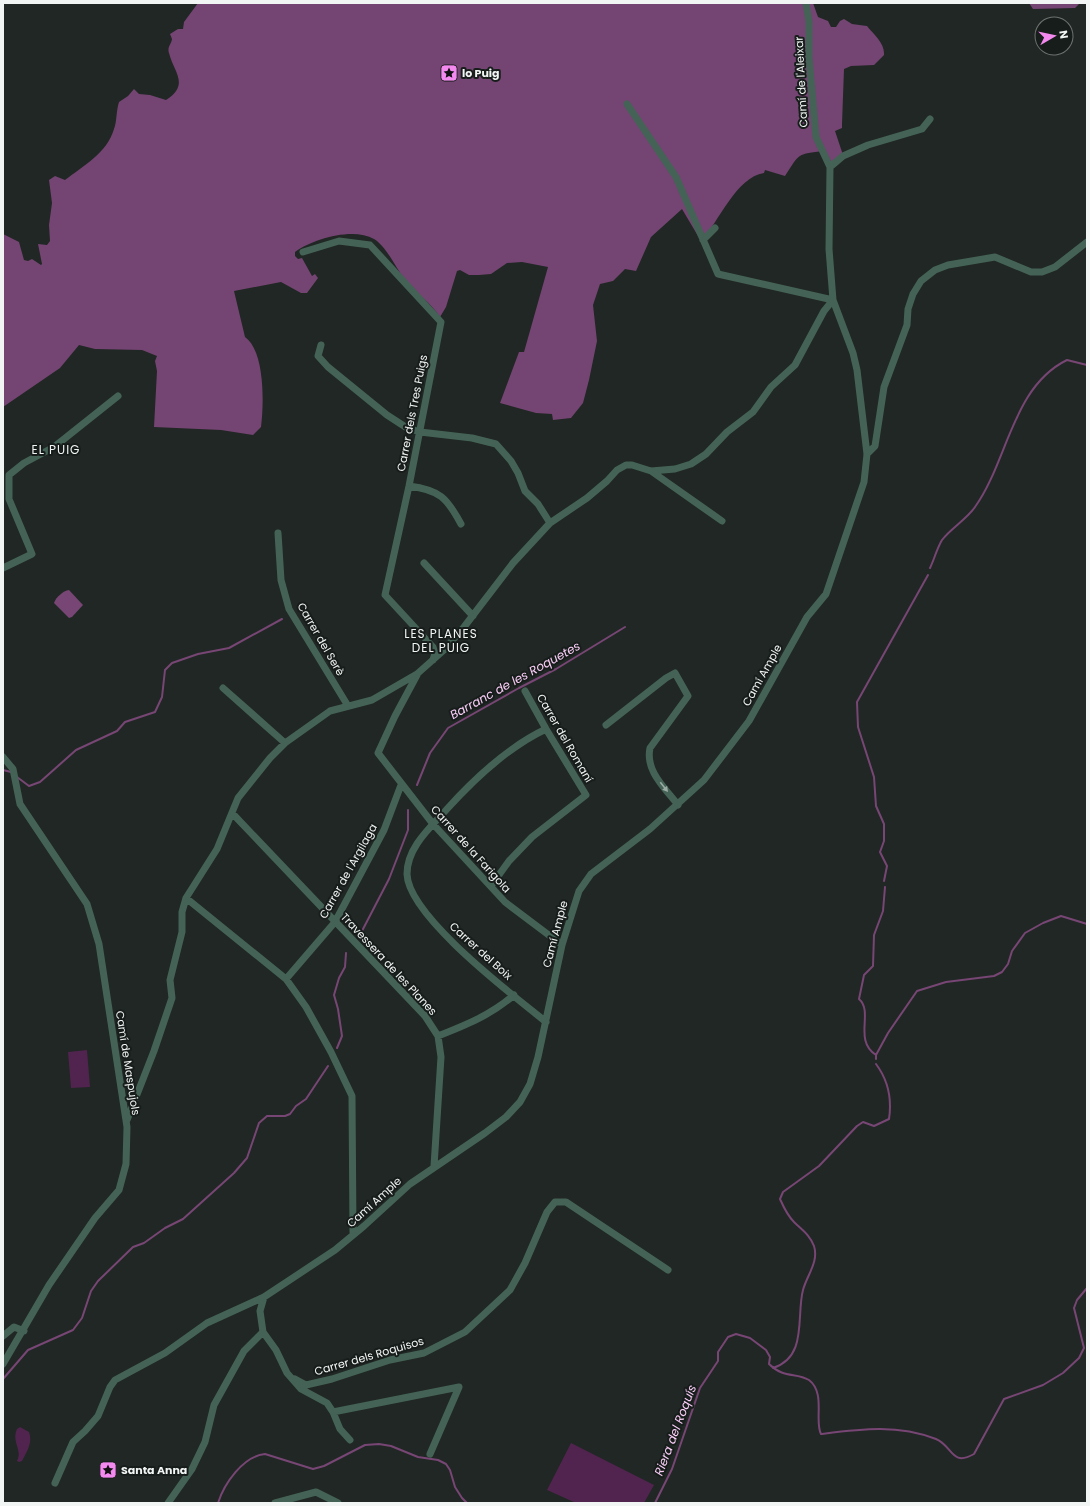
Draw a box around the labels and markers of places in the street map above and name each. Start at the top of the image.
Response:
place icon: lo Puig [439,63,459,83]
place label: lo Puig [462,65,500,81]
place icon: Santa Anna [98,1460,118,1480]
place label: Santa Anna [121,1462,187,1478]

